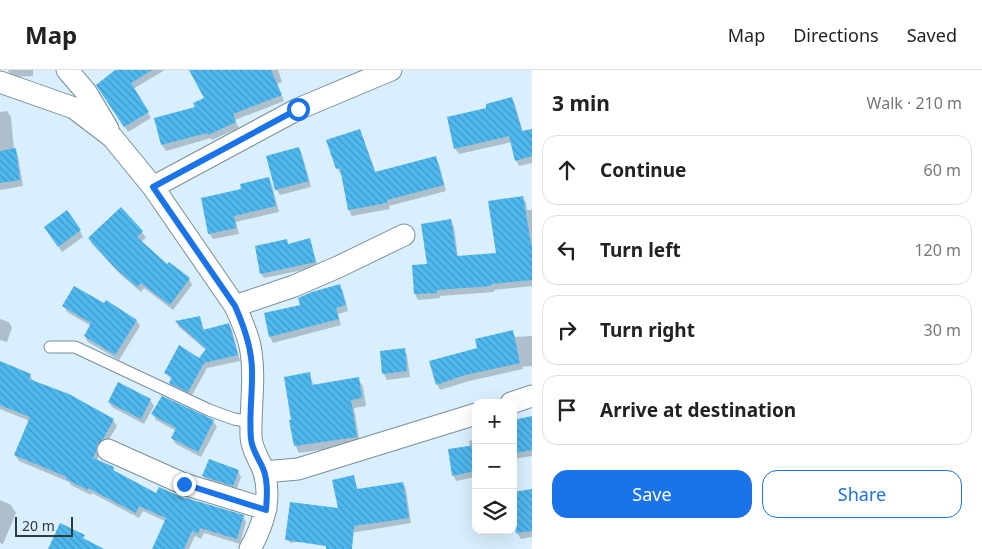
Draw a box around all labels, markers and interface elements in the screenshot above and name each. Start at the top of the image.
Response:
text: Map [25,18,77,51]
text: Map [728,23,765,47]
text: Directions [793,23,879,47]
text: Saved [907,23,957,47]
text: 3 min [552,89,610,117]
text: Walk · 210 m [867,92,962,114]
route start [287,98,310,121]
icon: ahead [553,156,581,184]
text: Continue [600,157,686,183]
text: 60 m [924,159,961,181]
icon: left [553,236,581,264]
text: Turn left [600,237,681,263]
text: 120 m [914,239,961,261]
icon: right [553,316,581,344]
text: Turn right [600,317,695,343]
text: 30 m [924,319,961,341]
icon: arrive [553,396,581,424]
text: Arrive at destination [600,397,796,423]
map controls [472,399,517,534]
button: + [472,399,517,444]
button: − [472,444,517,489]
button: Save [552,470,752,518]
button: Share [762,470,962,518]
route end [173,473,196,496]
button: layers [472,489,517,534]
scale bar [15,514,72,537]
text: 20 m [22,516,55,535]

